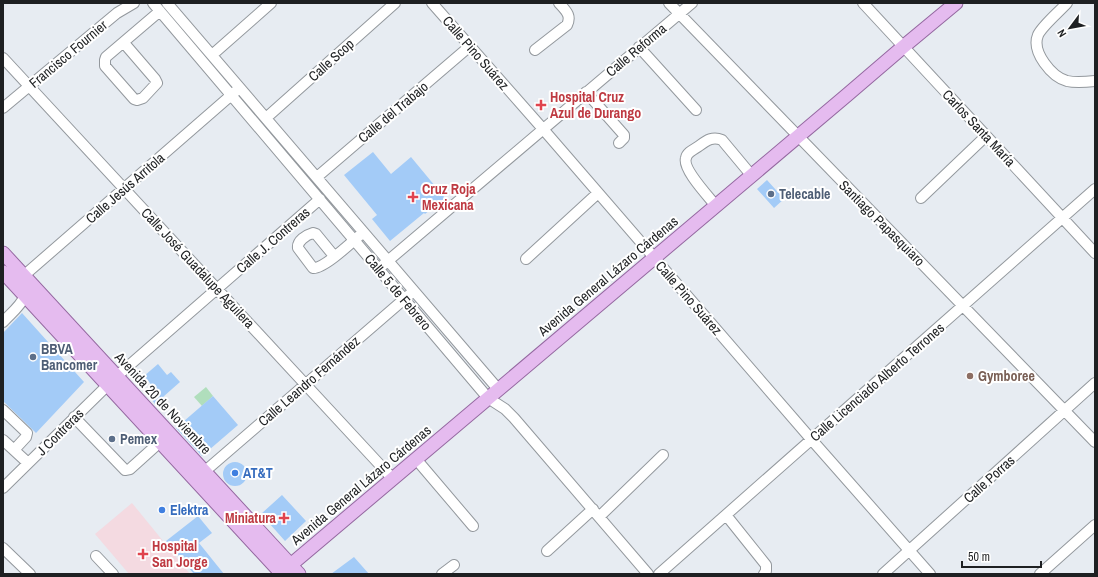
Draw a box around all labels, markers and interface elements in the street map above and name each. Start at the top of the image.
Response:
north arrow [1050,8,1090,48]
street label: Calle Pino Suárez [439,12,513,94]
street label: Francisco Fournier [25,16,111,92]
street label: Calle Reforma [602,19,670,80]
text: N [1054,27,1069,40]
street label: Calle Scop [304,35,358,85]
street label: Calle del Trabajo [354,77,432,147]
street label: Carlos Santa María [939,86,1020,171]
place label: Hospital Cruz Azul de Durango [550,88,641,122]
marker: Hospital Cruz Azul de Durango [535,99,547,111]
street label: Calle Jesús Arritola [82,148,169,227]
street label: Santiago Papasquiaro [835,176,929,270]
place label: Cruz Roja Mexicana [422,180,476,214]
place label: Telecable [779,185,831,203]
marker: Telecable [766,189,776,199]
marker: Cruz Roja Mexicana [407,191,419,203]
street label: Calle J. Contreras [232,203,314,277]
street label: Calle José Guadalupe Aguilera [137,204,259,332]
street label: Avenida General Lázaro Cárdenas [534,212,682,340]
street label: Calle 5 de Febrero [361,250,435,334]
street label: Calle Pino Suárez [652,257,726,339]
street label: Calle Licenciado Alberto Terrones [806,319,948,445]
street label: Calle Leandro Fernández [254,332,364,430]
place label: BBVA Bancomer [41,340,98,374]
street label: Avenida 20 de Noviembre [110,347,215,458]
marker: BBVA Bancomer [28,352,38,362]
place label: Gymboree [978,367,1035,385]
marker: Gymboree [965,371,975,381]
street label: J Contreras [33,404,88,459]
street label: Avenida General Lázaro Cárdenas [287,421,435,549]
place label: Pemex [120,430,158,448]
marker: Pemex [107,434,117,444]
street label: Calle Porras [960,451,1019,507]
place label: AT&T [243,464,273,482]
marker: AT&T [230,468,240,478]
place label: Elektra [170,501,209,519]
marker: Elektra [157,505,167,515]
place label: Miniatura [225,509,277,527]
marker: Miniatura [279,513,289,523]
place label: Hospital San Jorge [152,537,208,571]
scale bar [962,543,1041,569]
marker: Hospital San Jorge [137,548,149,560]
text: 50 m [968,549,990,565]

